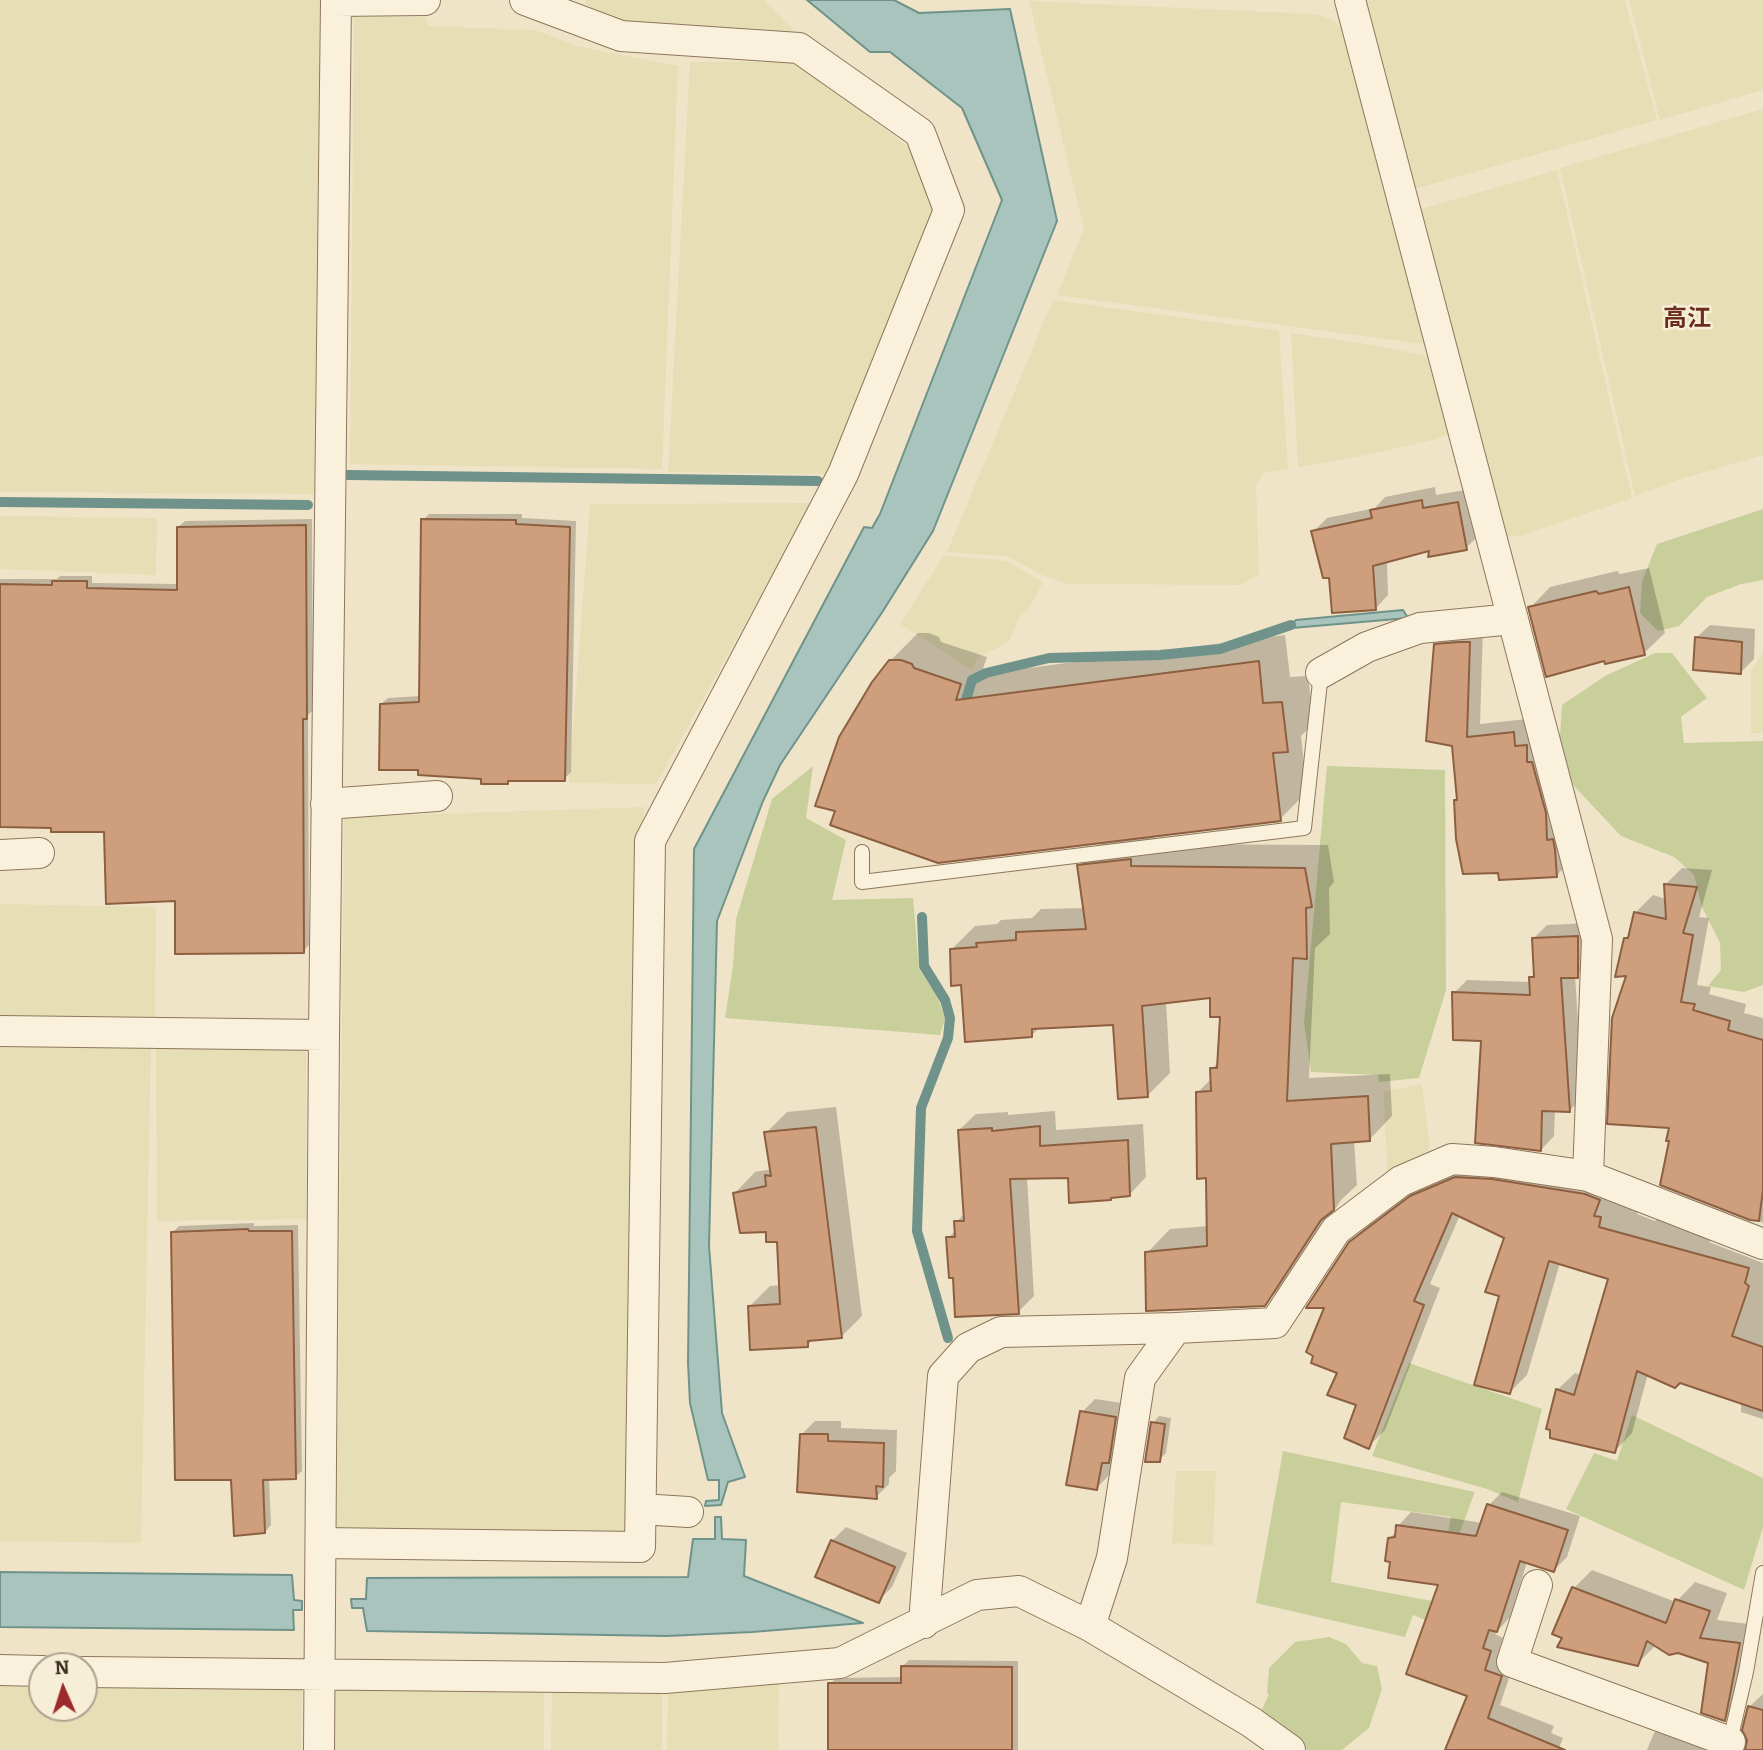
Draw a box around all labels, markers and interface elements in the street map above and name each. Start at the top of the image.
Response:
district label: 高江 [1663,305,1711,333]
north arrow [28,1652,98,1722]
text: N [54,1656,70,1679]

